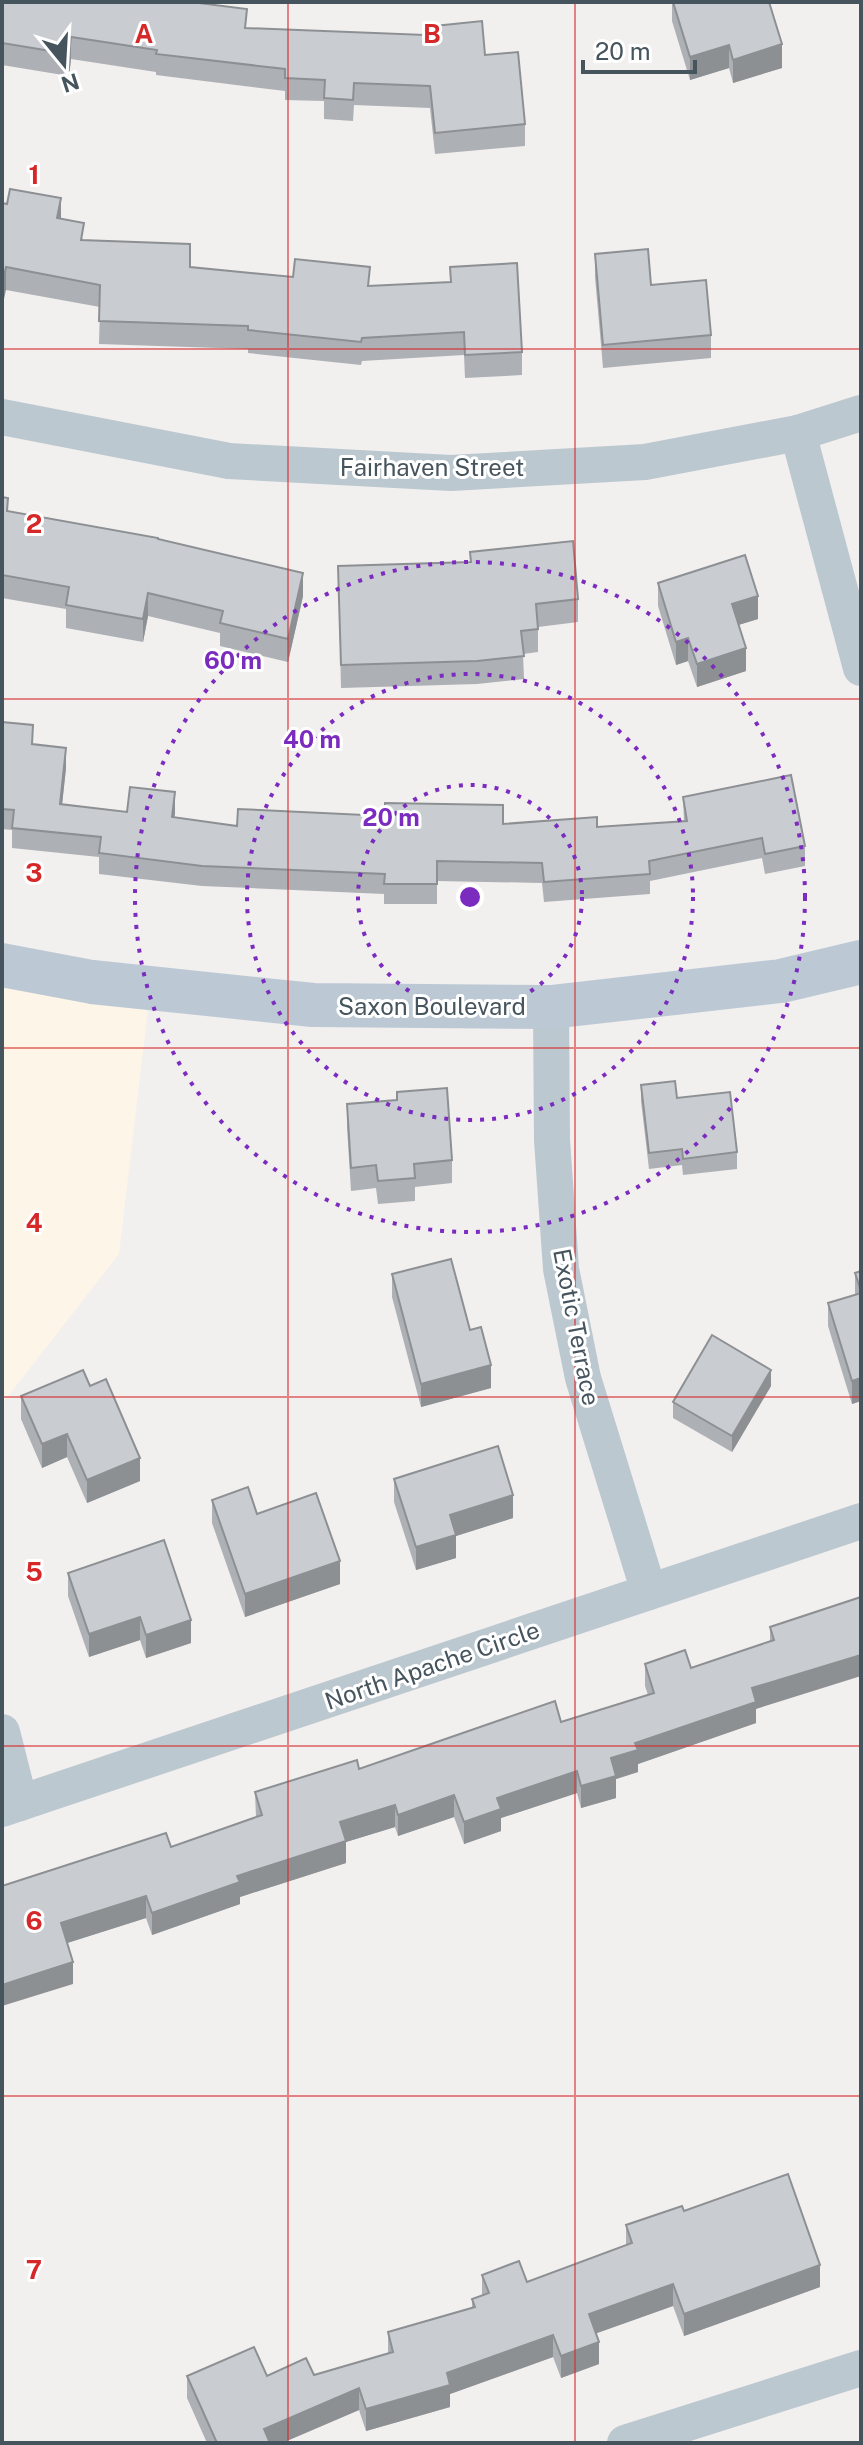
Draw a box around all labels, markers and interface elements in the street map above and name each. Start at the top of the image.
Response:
text: A [135,18,154,49]
text: B [423,18,441,49]
north arrow [24,24,104,104]
scale bar [583,24,695,74]
text: 20 m [595,37,651,65]
text: N [58,68,82,98]
text: 1 [28,159,40,190]
street label: Fairhaven Street [340,453,524,481]
text: 2 [26,508,42,539]
text: 60 m [204,646,262,674]
text: 40 m [283,725,341,753]
text: 20 m [362,803,420,831]
text: 3 [25,857,43,888]
centre of rings [456,883,484,911]
street label: Saxon Boulevard [338,992,526,1020]
text: 4 [25,1207,43,1238]
street label: Exotic Terrace [548,1246,606,1408]
text: 5 [25,1556,43,1587]
street label: North Apache Circle [321,1615,543,1715]
text: 6 [25,1905,43,1936]
text: 7 [26,2254,42,2285]

